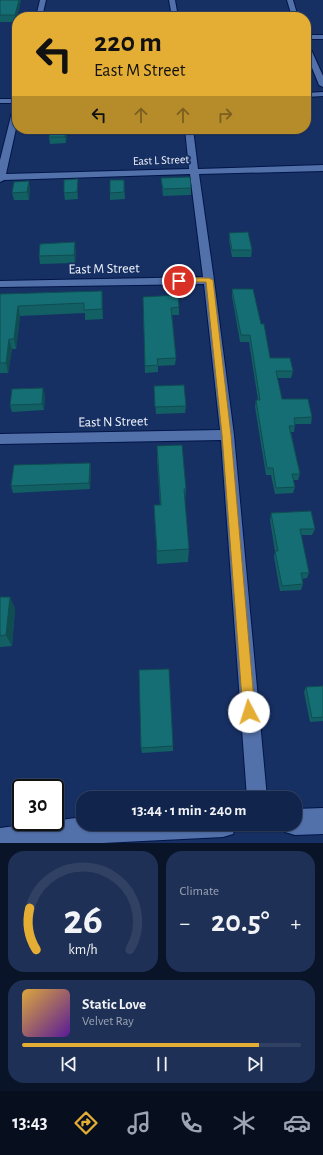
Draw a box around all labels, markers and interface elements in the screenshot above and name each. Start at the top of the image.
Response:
icon: left [28,28,80,80]
text: 220 m [94,29,162,57]
text: East M Street [94,62,186,80]
icon: left [88,104,110,126]
icon: ahead [130,104,152,126]
icon: ahead [172,104,194,126]
icon: right [214,104,236,126]
street label: East L Street [133,153,190,167]
street label: East M Street [68,261,140,277]
pin [162,264,196,298]
icon: arrive [168,270,190,292]
street label: East N Street [78,414,149,430]
position arrow [228,691,270,733]
speed limit sign: 30 [12,779,64,831]
text: 13:44 · 1 min · 240 m [132,803,246,818]
text: Climate [180,885,219,898]
text: 26 [63,899,103,940]
text: 20.5° [211,907,269,937]
text: − [180,912,190,934]
text: + [290,912,301,934]
text: km/h [68,942,97,956]
text: Static Love [82,997,146,1012]
text: Velvet Ray [82,1015,134,1028]
icon: previous [58,1053,80,1075]
icon: pause [151,1053,173,1075]
icon: next [244,1053,266,1075]
icon: directions [72,1109,100,1137]
icon: music [125,1109,153,1137]
icon: phone [177,1109,205,1137]
icon: climate [230,1109,258,1137]
icon: car [283,1109,311,1137]
text: 13:43 [12,1114,47,1132]

